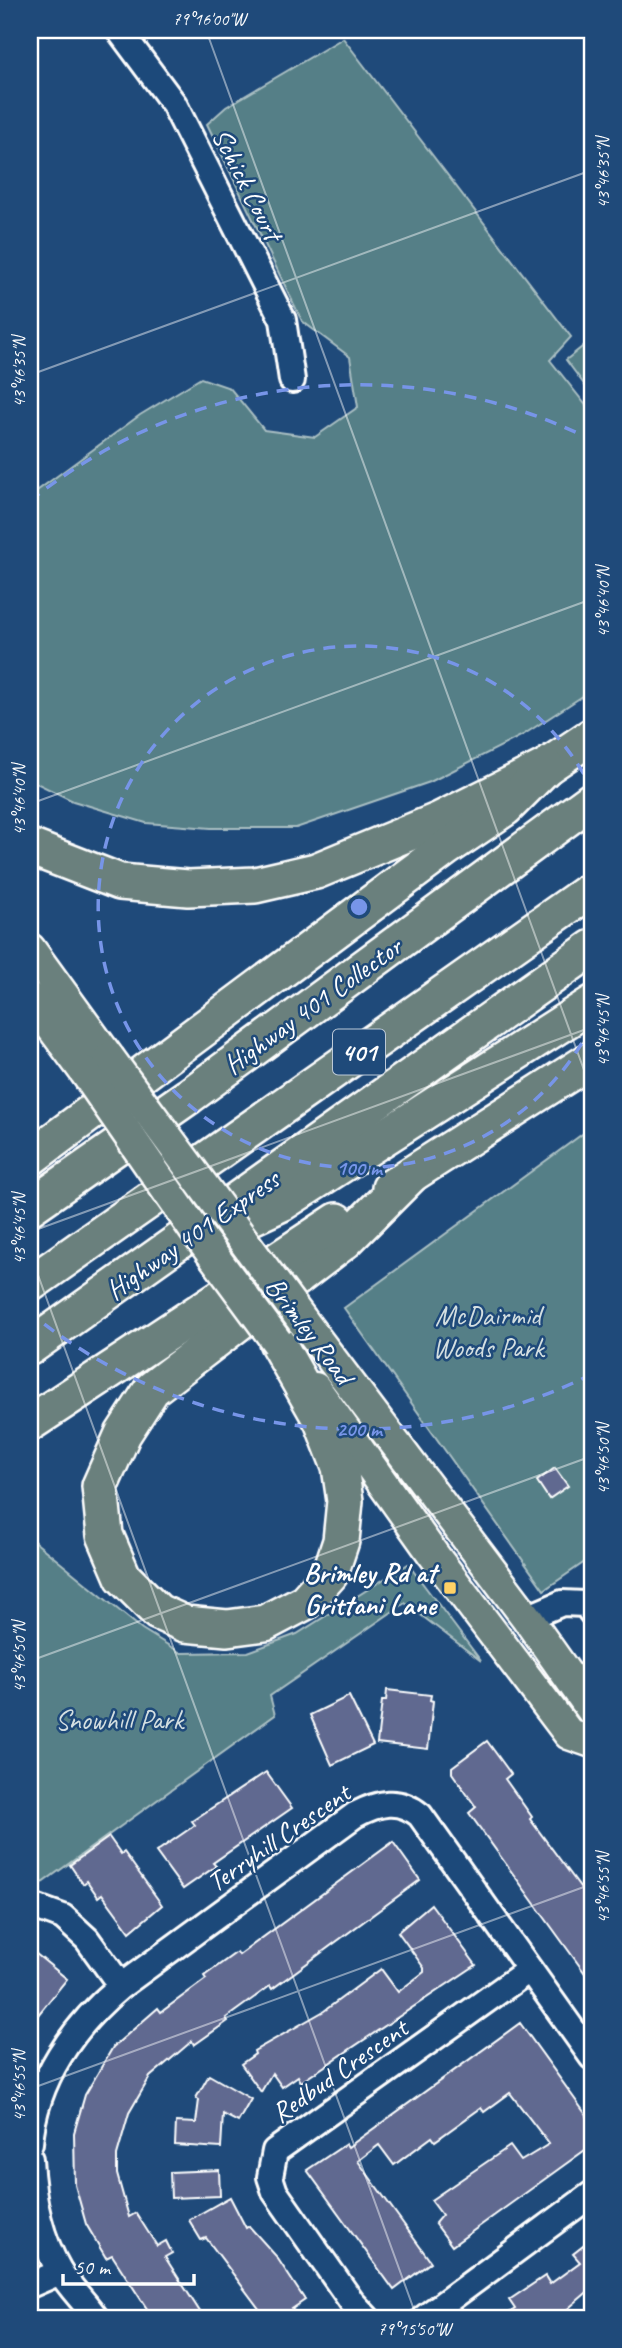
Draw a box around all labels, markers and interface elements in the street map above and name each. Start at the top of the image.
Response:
text: 79°16'00"W [172,8,249,30]
street label: Schick Court [204,122,292,249]
text: 43°46'35"N [592,134,614,208]
text: 43°46'35"N [8,333,30,407]
text: 43°46'40"N [592,563,614,637]
text: 43°46'40"N [8,761,30,835]
centre of rings [347,895,371,919]
street label: Highway 401 Collector [216,929,408,1081]
text: 43°46'45"N [592,992,614,1066]
road number: 401 [333,1030,385,1074]
text: 100 m [336,1155,384,1181]
street label: Highway 401 Express [99,1160,288,1307]
text: 43°46'45"N [8,1190,30,1264]
street label: Brimley Road [258,1270,364,1394]
park label: McDairmid Woods Park [433,1298,546,1365]
text: 200 m [336,1416,384,1442]
text: 43°46'50"N [592,1420,614,1494]
place label: Brimley Rd at Grittani Lane [304,1555,441,1622]
marker: Brimley Rd at Grittani Lane [442,1580,458,1596]
text: 43°46'50"N [8,1618,30,1692]
park label: Snowhill Park [55,1702,186,1737]
street label: Terryhill Crescent [200,1774,359,1900]
text: 43°46'55"N [592,1849,614,1923]
street label: Redbud Crescent [264,2009,416,2130]
text: 43°46'55"N [8,2047,30,2121]
scale bar [63,2243,194,2287]
text: 50 m [74,2254,112,2280]
text: 79°15'50"W [377,2318,454,2340]

